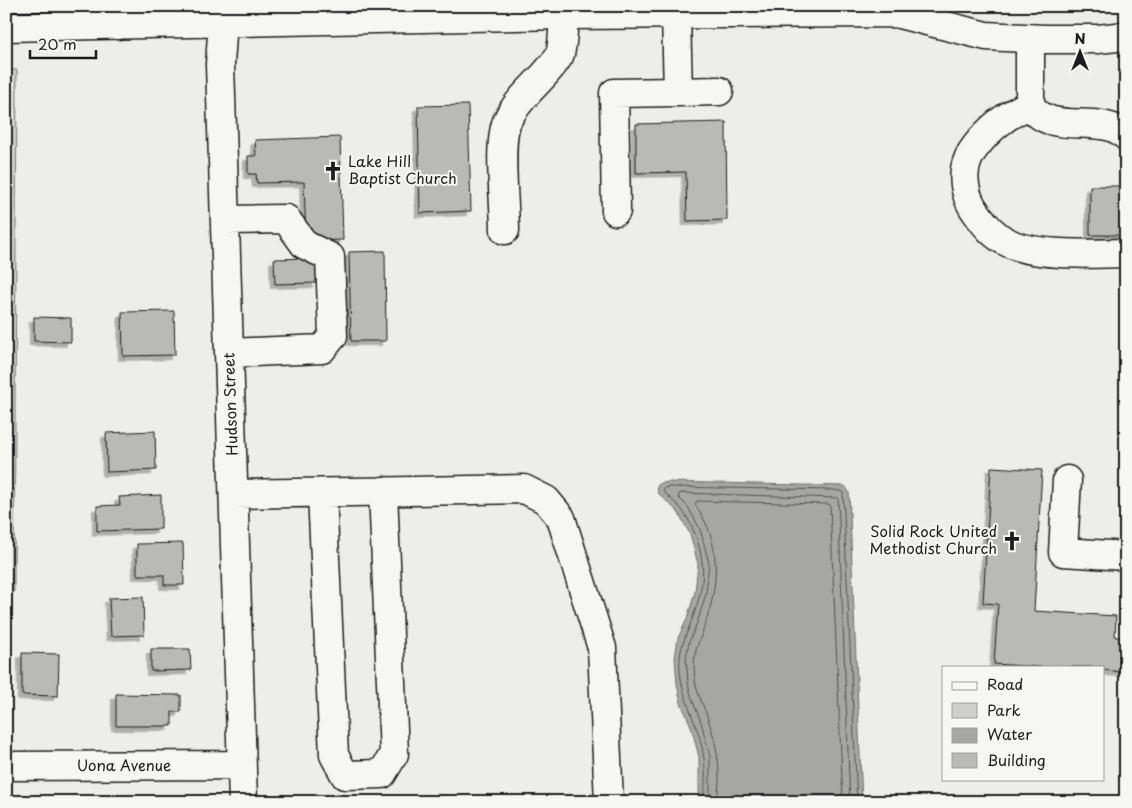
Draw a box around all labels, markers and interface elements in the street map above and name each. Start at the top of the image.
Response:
scale bar [30,28,96,60]
north arrow [1054,28,1104,78]
text: N [1074,28,1086,49]
text: 20 m [38,32,77,55]
place label: Lake Hill Baptist Church [348,149,457,189]
church icon: Lake Hill Baptist Church [322,160,344,182]
street label: Hudson Street [216,352,243,456]
place label: Solid Rock United Methodist Church [869,519,997,559]
church icon: Solid Rock United Methodist Church [1001,530,1023,552]
legend [942,666,1104,780]
text: Road [987,672,1023,695]
text: Park [987,698,1021,721]
text: Water [987,722,1032,745]
text: Building [987,748,1046,771]
street label: Uona Avenue [77,753,171,776]

